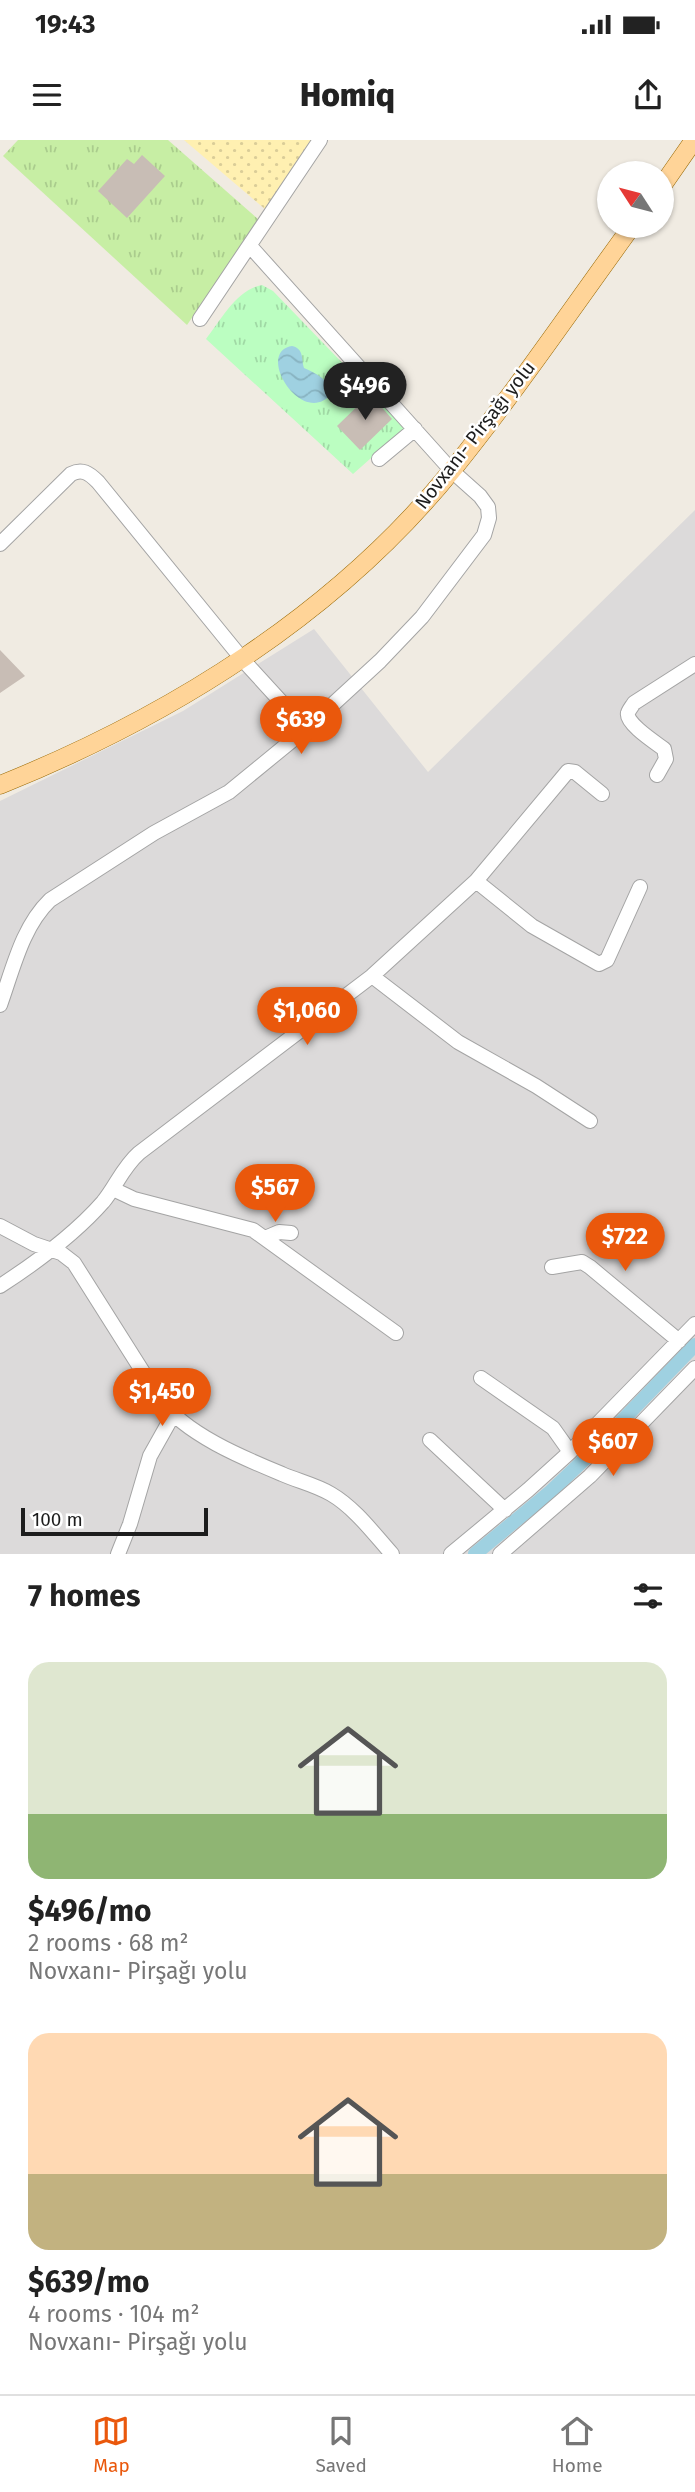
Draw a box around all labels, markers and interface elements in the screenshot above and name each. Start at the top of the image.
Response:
text: 19:43 [35,9,96,40]
icon: menu [28,76,66,114]
text: Homiq [300,76,395,114]
icon: share [629,76,667,114]
north arrow [597,161,674,238]
map controls [597,161,674,238]
street label: Novxanı- Pirşağı yolu [410,356,540,514]
pin: $496 [324,362,406,422]
text: $496 [339,371,391,399]
pin: $639 [260,696,342,756]
text: $639 [276,705,326,733]
pin: $1,060 [250,988,364,1047]
text: $1,060 [273,996,341,1024]
pin: $567 [234,1164,316,1224]
text: $567 [251,1173,299,1201]
pin: $722 [584,1214,666,1273]
text: $722 [602,1222,648,1250]
pin: $1,450 [105,1368,219,1428]
text: $1,450 [129,1377,195,1405]
pin: $607 [572,1418,654,1478]
text: $607 [588,1427,638,1455]
scale bar [21,1505,208,1537]
text: 100 m [32,1508,83,1531]
icon: filters [629,1577,667,1615]
text: 7 homes [28,1578,140,1614]
icon: home [285,1708,411,1834]
text: $496/mo [28,1893,152,1929]
text: 2 rooms · 68 m² [28,1929,189,1957]
text: Novxanı- Pirşağı yolu [28,1957,248,1985]
icon: home [285,2079,411,2205]
text: $639/mo [28,2264,150,2300]
text: 4 rooms · 104 m² [28,2300,199,2328]
text: Novxanı- Pirşağı yolu [28,2328,248,2356]
tab: Map [92,2412,130,2477]
tab: Saved [315,2412,367,2477]
tab: Home [552,2412,602,2477]

